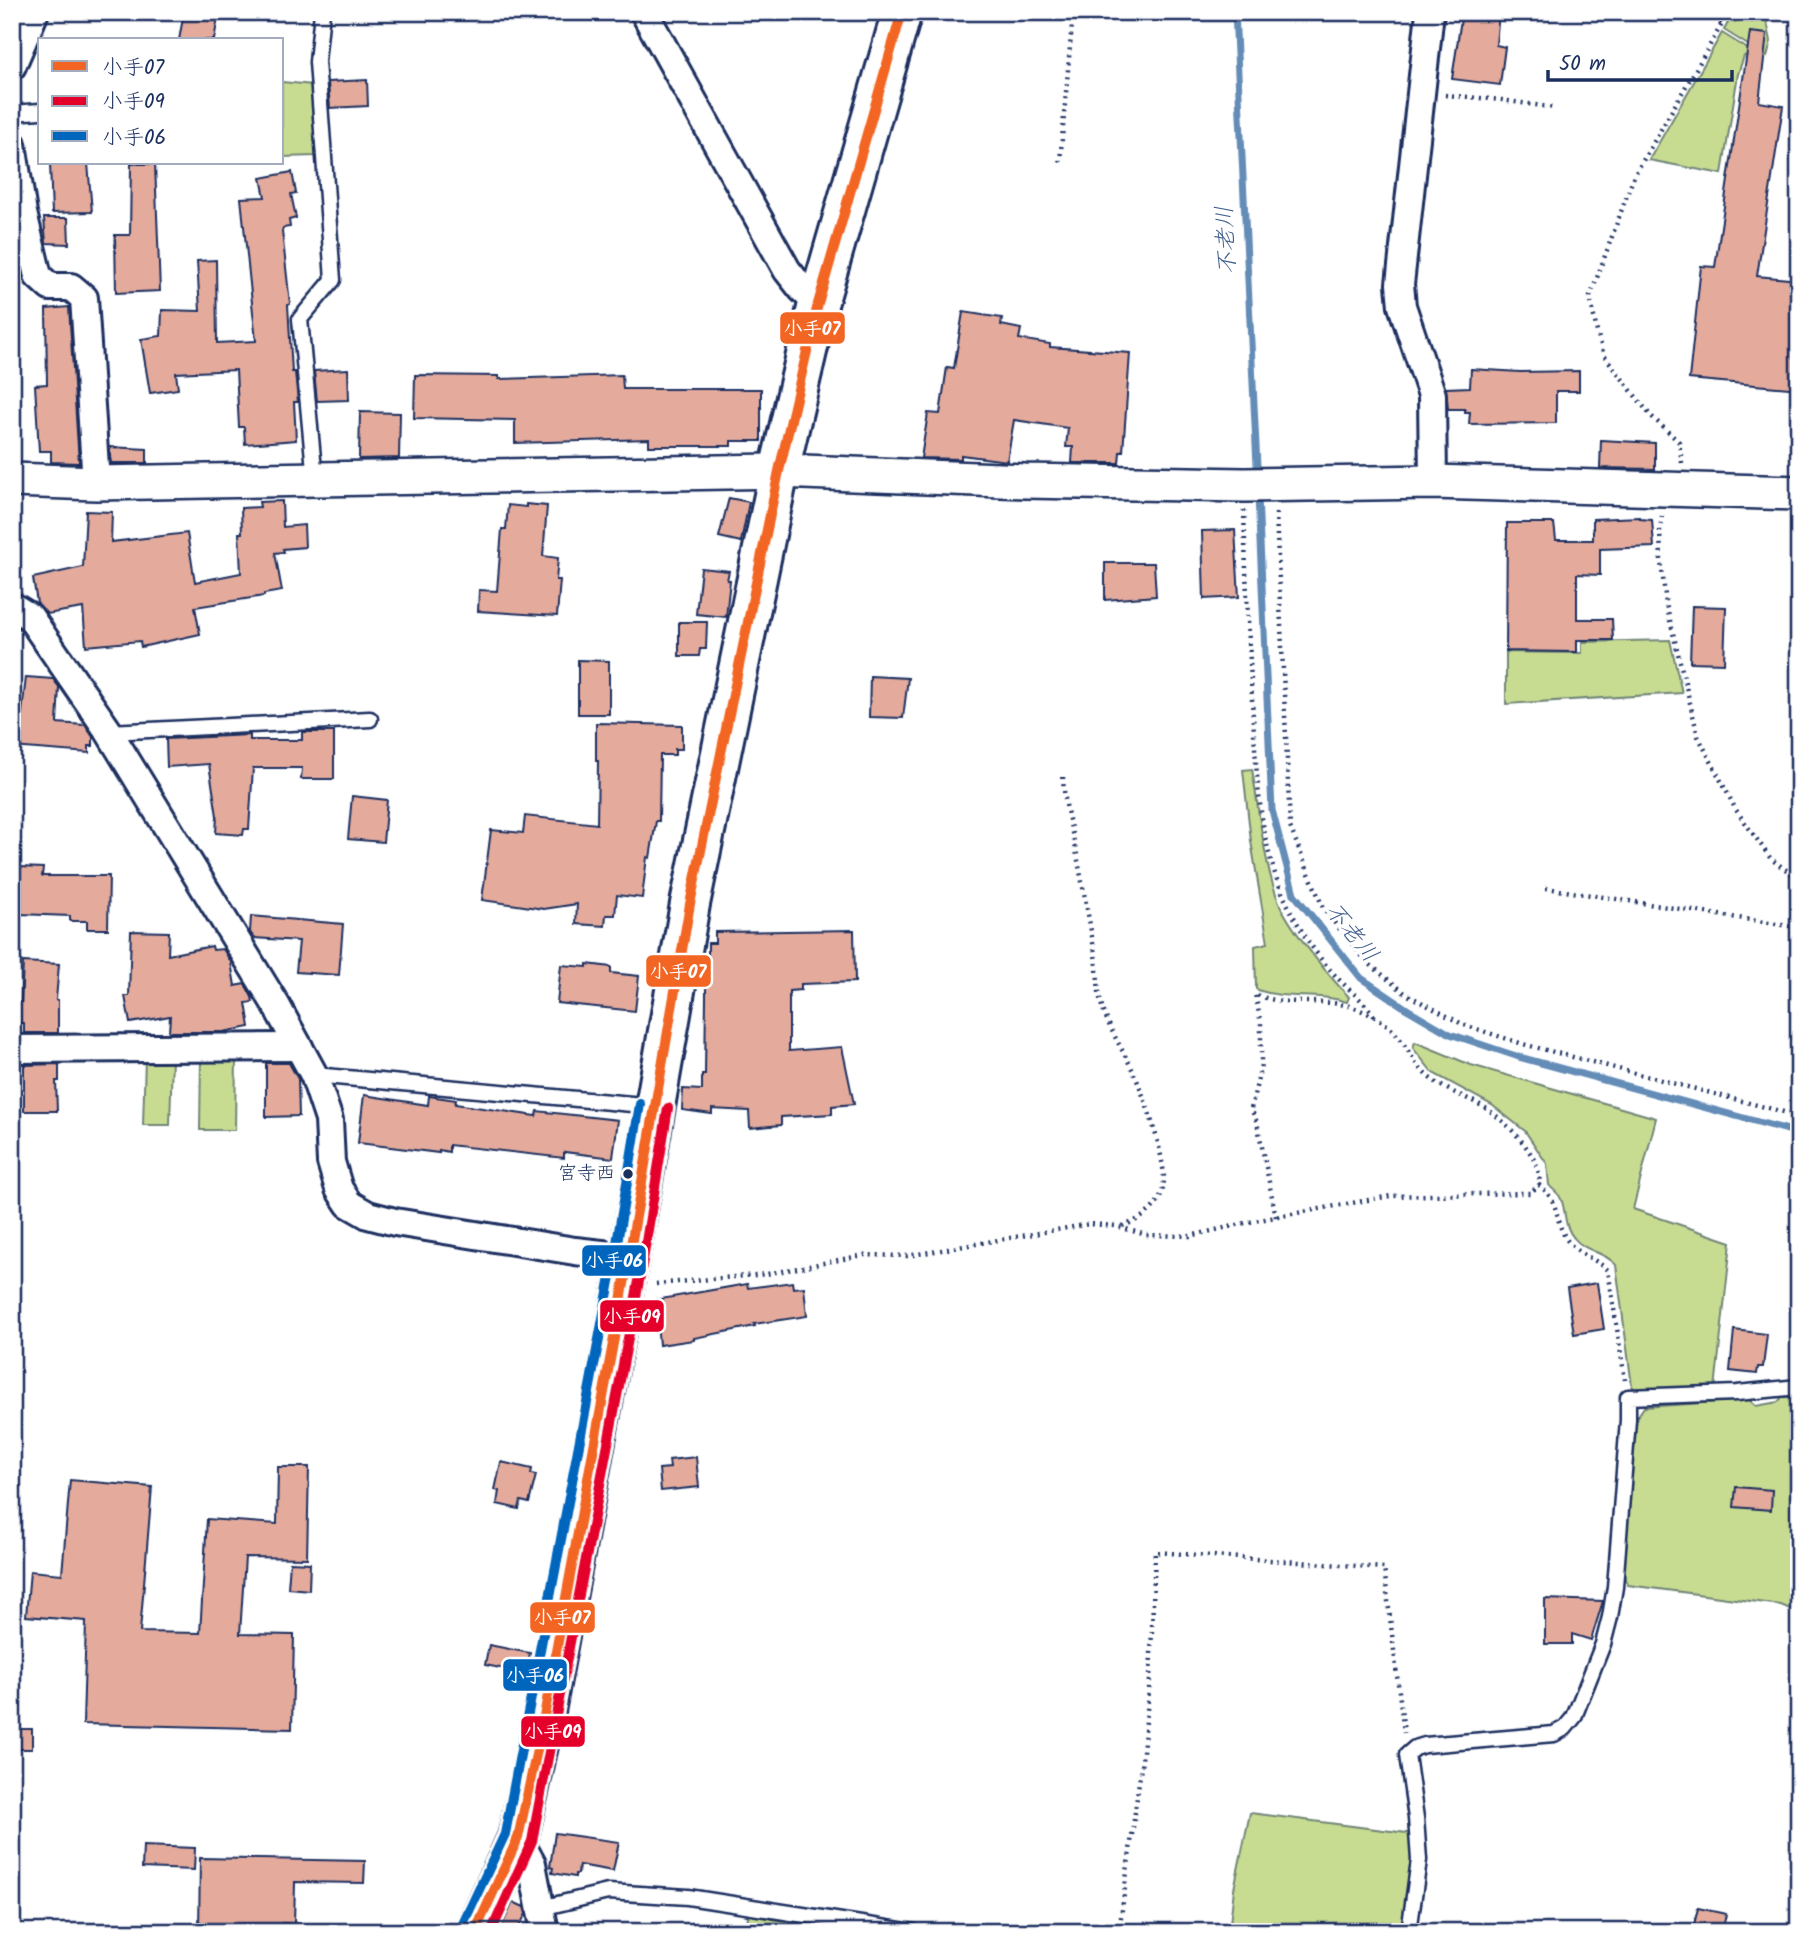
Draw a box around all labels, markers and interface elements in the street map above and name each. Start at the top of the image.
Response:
legend [38,38,284,164]
scale bar [1548,38,1732,82]
text: 50 m [1559,48,1606,81]
text: 小手07 [102,52,165,85]
text: 小手09 [102,86,165,119]
text: 小手06 [102,122,166,155]
water label: 不老川 [1207,205,1247,275]
line badge: 小手07 [779,311,846,345]
text: 小手07 [784,315,841,345]
water label: 不老川 [1315,895,1387,971]
line badge: 小手07 [645,954,712,988]
text: 小手07 [650,958,707,988]
place label: 宮寺西 [558,1159,615,1189]
marker: 宮寺西 [621,1167,635,1181]
line badge: 小手06 [581,1244,647,1277]
text: 小手06 [585,1247,643,1277]
line badge: 小手09 [599,1299,665,1333]
text: 小手09 [603,1303,661,1333]
line badge: 小手07 [529,1601,596,1634]
text: 小手07 [534,1604,591,1634]
line badge: 小手06 [502,1658,568,1692]
text: 小手06 [506,1662,564,1692]
line badge: 小手09 [520,1715,586,1748]
text: 小手09 [524,1718,582,1748]

